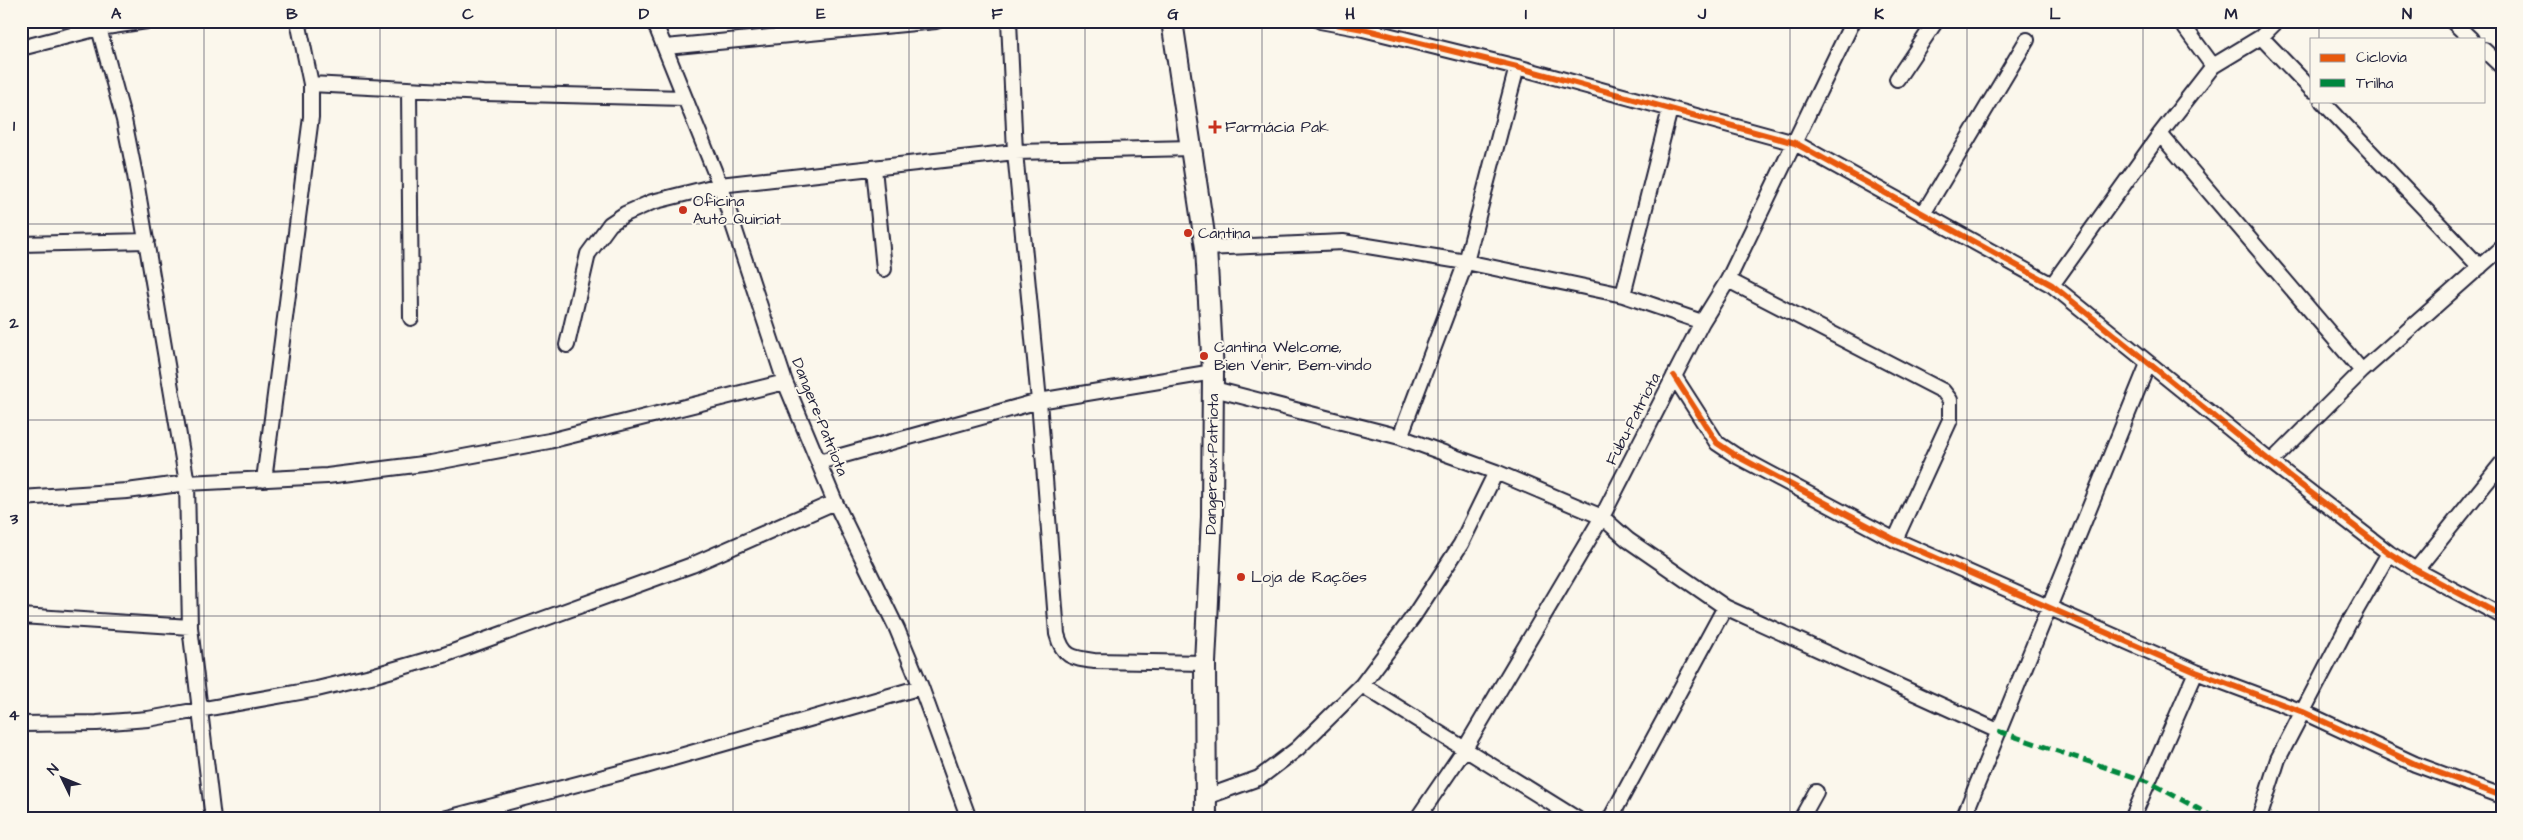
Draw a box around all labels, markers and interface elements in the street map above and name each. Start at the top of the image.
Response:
text: A [111,3,122,25]
text: B [286,3,298,25]
text: C [462,3,474,25]
text: D [639,3,650,25]
text: E [816,3,826,25]
text: F [991,3,1003,25]
text: G [1167,3,1179,25]
text: H [1345,3,1355,25]
text: I [1525,3,1527,25]
text: J [1697,3,1707,25]
text: K [1874,3,1884,25]
text: L [2049,3,2061,25]
text: M [2224,3,2238,25]
text: N [2402,3,2412,25]
legend [2310,38,2486,102]
text: Ciclovia [2356,47,2407,68]
text: Trilha [2356,73,2394,94]
text: 1 [13,115,16,137]
place label: Farmácia Pak [1225,116,1329,138]
marker: Farmácia Pak [1209,121,1221,133]
place label: Oficina Auto Quiriat [693,190,782,230]
marker: Oficina Auto Quiriat [677,204,689,216]
place label: Cantina [1198,222,1251,244]
marker: Cantina [1182,227,1194,239]
text: 2 [8,312,19,334]
place label: Cantina Welcome, Bien Venir, Bem-vindo [1214,336,1371,376]
marker: Cantina Welcome, Bien Venir, Bem-vindo [1198,350,1210,362]
street label: Dangere-Patriota [785,355,854,480]
street label: Fubu-Patriota [1600,369,1666,469]
street label: Dangereux-Patriota [1200,393,1225,535]
text: 3 [9,508,19,530]
place label: Loja de Rações [1251,566,1367,588]
marker: Loja de Rações [1235,571,1247,583]
text: 4 [9,704,20,726]
north arrow [38,752,88,802]
text: N [43,760,64,780]

